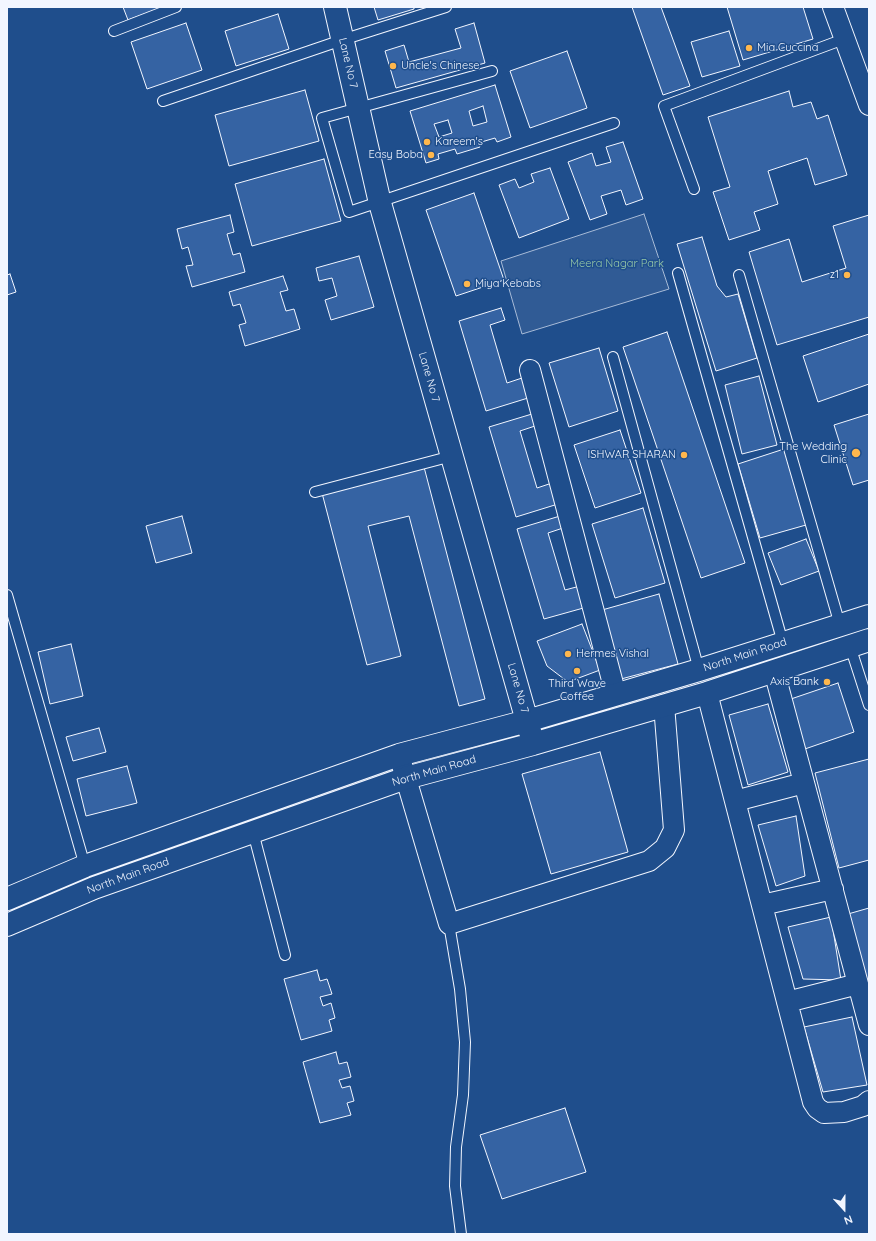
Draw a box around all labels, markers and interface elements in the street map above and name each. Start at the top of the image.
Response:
street label: Lane No 7 [336,36,360,90]
place label: Mia Cuccina [757,41,818,55]
marker: Mia Cuccina [744,43,754,53]
place label: Uncle's Chinese [401,59,480,73]
marker: Uncle's Chinese [388,61,398,71]
place label: Kareem's [435,135,483,149]
marker: Kareem's [422,137,432,147]
place label: Easy Boba [369,148,423,162]
marker: Easy Boba [426,150,436,160]
park label: Meera Nagar Park [570,257,664,271]
place label: z1 [830,268,839,282]
marker: z1 [842,270,852,280]
place label: Miya Kebabs [475,277,541,291]
marker: Miya Kebabs [462,279,472,289]
street label: Lane No 7 [416,350,442,404]
place label: The Wedding Clinic [779,440,847,466]
marker: The Wedding Clinic [850,447,862,459]
place label: ISHWAR SHARAN [588,448,676,462]
marker: ISHWAR SHARAN [679,450,689,460]
street label: North Main Road [702,635,788,675]
place label: Hermes Vishal [576,647,649,661]
marker: Hermes Vishal [563,649,573,659]
street label: Lane No 7 [505,661,531,715]
marker: Third Wave Coffee [572,666,582,676]
place label: Axis Bank [770,675,819,689]
place label: Third Wave Coffee [548,677,606,703]
marker: Axis Bank [822,677,832,687]
street label: North Main Road [391,753,477,789]
street label: North Main Road [85,855,171,897]
north arrow [824,1189,864,1229]
text: N [842,1212,855,1228]

